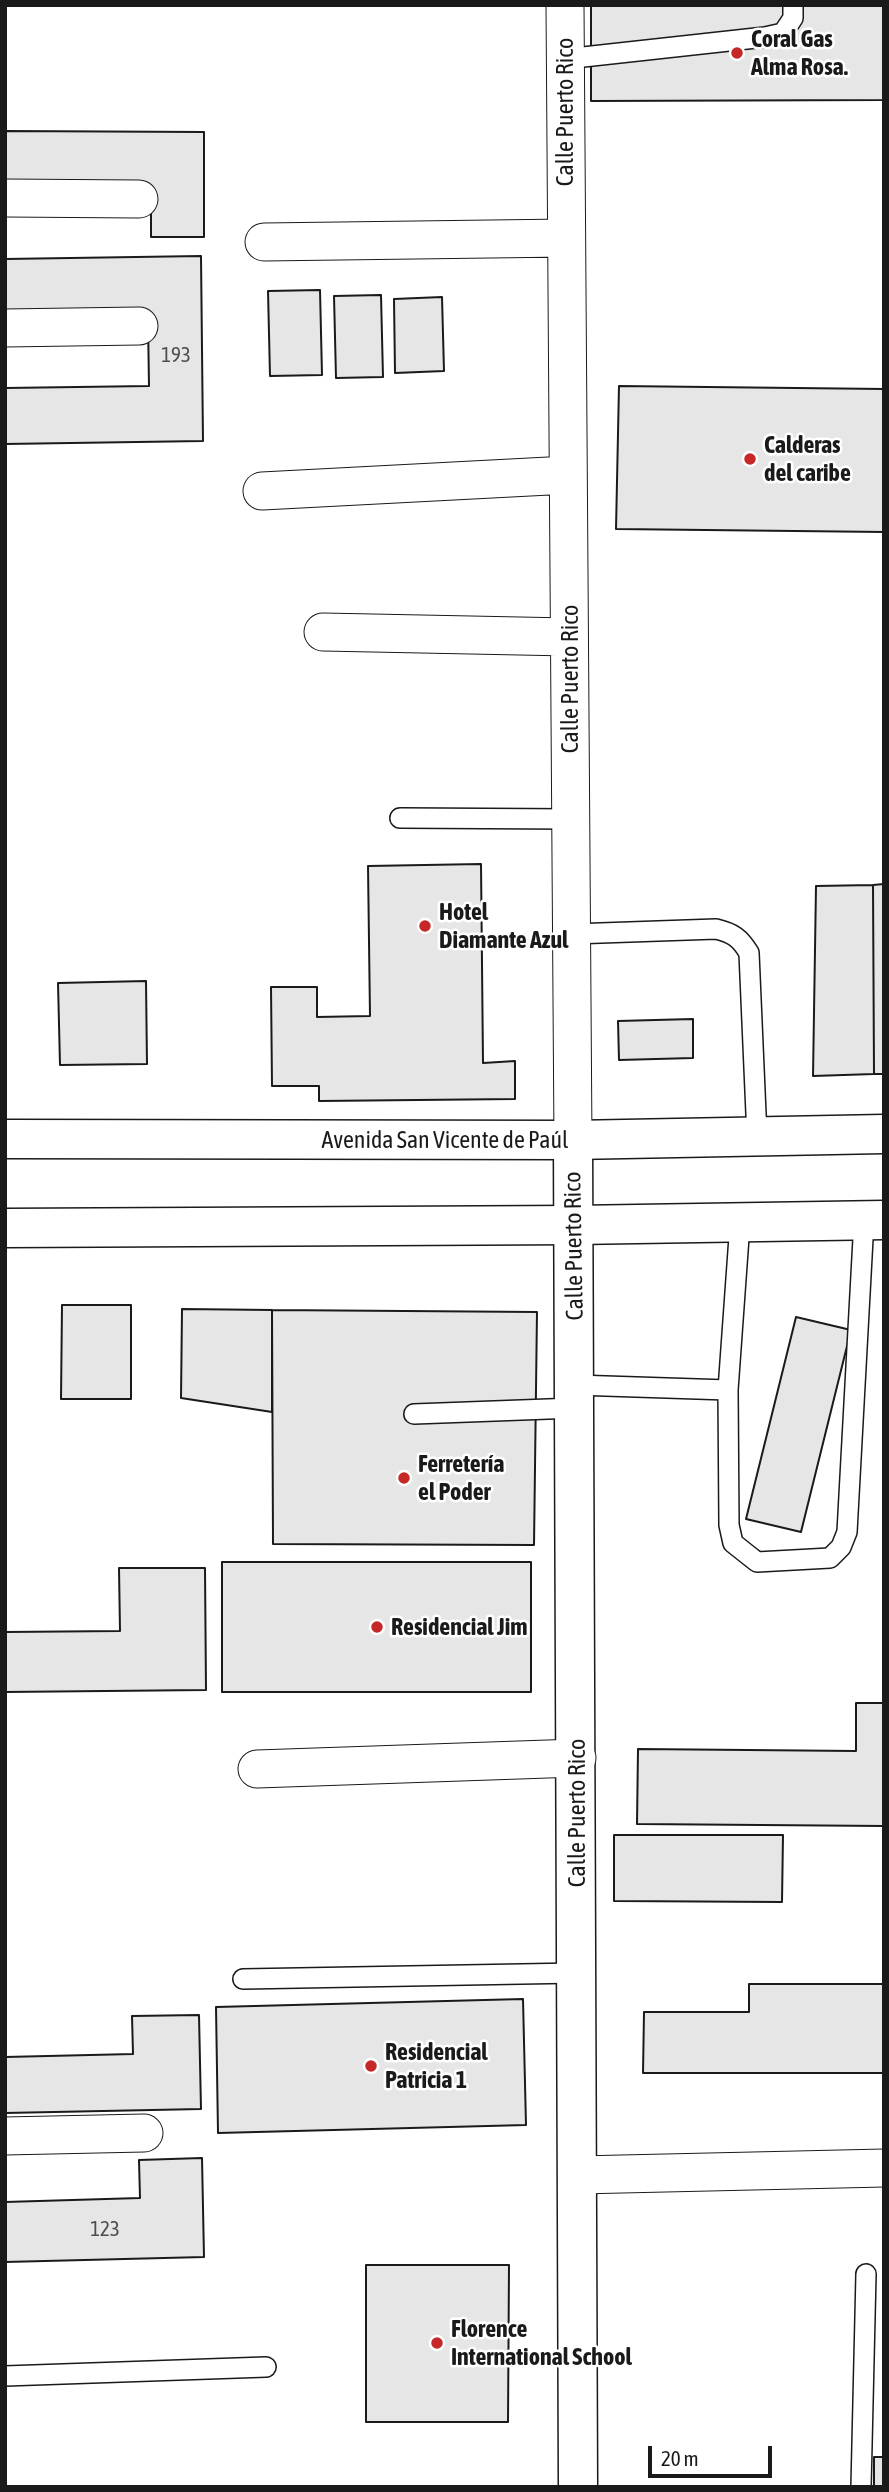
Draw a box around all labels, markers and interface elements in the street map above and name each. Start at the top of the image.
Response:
place label: Coral Gas Alma Rosa. [751,25,848,81]
street label: Calle Puerto Rico [551,38,579,186]
marker: Coral Gas Alma Rosa. [729,45,745,61]
house number: 193 [161,342,191,368]
place label: Calderas del caribe [764,431,851,487]
marker: Calderas del caribe [742,451,758,467]
street label: Calle Puerto Rico [556,605,584,753]
place label: Hotel Diamante Azul [439,898,568,954]
marker: Hotel Diamante Azul [417,918,433,934]
street label: Avenida San Vicente de Paúl [322,1126,568,1154]
street label: Calle Puerto Rico [558,1171,590,1321]
place label: Ferretería el Poder [418,1450,504,1506]
marker: Ferretería el Poder [396,1470,412,1486]
place label: Residencial Jim [391,1613,527,1641]
marker: Residencial Jim [369,1619,385,1635]
street label: Calle Puerto Rico [563,1739,591,1887]
place label: Residencial Patricia 1 [385,2038,488,2094]
marker: Residencial Patricia 1 [363,2058,379,2074]
house number: 123 [90,2216,120,2242]
place label: Florence International School [451,2315,632,2371]
marker: Florence International School [429,2335,445,2351]
scale bar [651,2432,775,2476]
text: 20 m [661,2446,699,2470]

